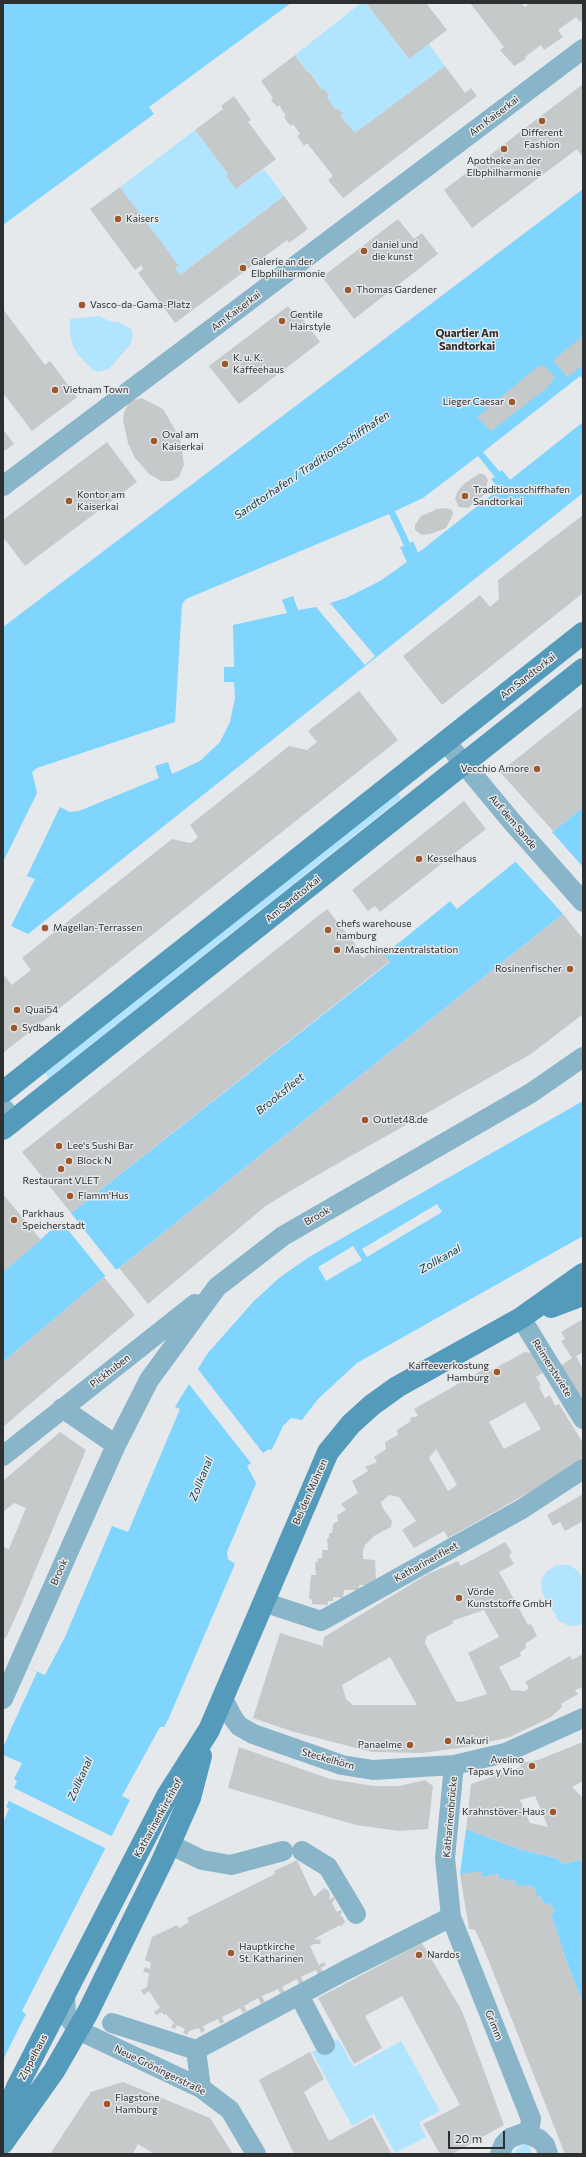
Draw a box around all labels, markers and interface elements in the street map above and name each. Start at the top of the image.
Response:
street label: Am Kaiserkai [467,93,521,139]
marker: Different Fashion [537,116,547,126]
place label: Different Fashion [521,127,563,150]
marker: Apotheke an der Elbphilharmonie [499,144,509,154]
place label: Apotheke an der Elbphilharmonie [467,155,541,178]
place label: Kaisers [126,213,159,225]
marker: Kaisers [113,214,123,224]
place label: daniel und die kunst [372,239,418,262]
marker: daniel und die kunst [359,246,369,256]
place label: Galerie an der Elbphilharmonie [251,256,325,280]
marker: Galerie an der Elbphilharmonie [238,263,248,273]
place label: Thomas Gardener [356,284,437,296]
marker: Thomas Gardener [343,285,353,295]
street label: Am Kaiserkai [209,288,263,334]
place label: Vasco-da-Gama-Platz [90,299,190,311]
marker: Vasco-da-Gama-Platz [77,300,87,310]
place label: Gentile Hairstyle [290,309,331,332]
marker: Gentile Hairstyle [277,316,287,326]
district label: Quartier Am Sandtorkai [435,326,499,352]
place label: K. u. K. Kaffeehaus [233,352,284,376]
marker: K. u. K. Kaffeehaus [220,359,230,369]
place label: Vietnam Town [63,384,129,396]
marker: Vietnam Town [50,385,60,395]
place label: Lieger Caesar [443,396,504,408]
marker: Lieger Caesar [507,397,517,407]
water label: Sandtorhafen / Traditionsschiffhafen [232,408,392,522]
place label: Oval am Kaiserkai [162,429,204,452]
marker: Oval am Kaiserkai [149,436,159,446]
place label: Traditionsschiffhafen Sandtorkai [473,484,570,508]
place label: Kontor am Kaiserkai [77,489,125,512]
marker: Traditionsschiffhafen Sandtorkai [460,491,470,501]
marker: Kontor am Kaiserkai [64,496,74,506]
street label: Am Sandtorkai [498,651,558,701]
place label: Vecchio Amore [461,763,529,775]
marker: Vecchio Amore [532,764,542,774]
street label: Auf dem Sande [487,792,539,852]
place label: Kesselhaus [427,853,477,865]
marker: Kesselhaus [414,854,424,864]
street label: Am Sandtorkai [263,873,323,925]
place label: chefs warehouse hamburg [336,918,411,942]
place label: Magellan-Terrassen [53,922,142,934]
marker: Magellan-Terrassen [40,923,50,933]
marker: chefs warehouse hamburg [323,925,333,935]
place label: Maschinenzentralstation [345,944,458,956]
marker: Maschinenzentralstation [332,945,342,955]
place label: Rosinenfischer [495,963,562,975]
marker: Rosinenfischer [565,964,575,974]
place label: Quai54 [25,1004,58,1016]
marker: Quai54 [12,1005,22,1015]
place label: Sydbank [22,1022,61,1034]
marker: Sydbank [9,1023,19,1033]
water label: Brooksfleet [253,1070,307,1118]
place label: Outlet48.de [373,1114,428,1126]
marker: Outlet48.de [360,1115,370,1125]
place label: Lee's Sushi Bar [67,1140,134,1152]
marker: Lee's Sushi Bar [54,1141,64,1151]
place label: Block N [77,1155,112,1167]
marker: Block N [64,1156,74,1166]
marker: Restaurant VLET [56,1164,66,1174]
place label: Restaurant VLET [23,1175,99,1187]
place label: Flamm'Hus [78,1190,129,1202]
marker: Flamm'Hus [65,1191,75,1201]
street label: Brook [302,1204,332,1228]
place label: Parkhaus Speicherstadt [22,1208,85,1232]
marker: Parkhaus Speicherstadt [9,1215,19,1225]
water label: Zollkanal [417,1242,463,1276]
street label: Reimerstwiete [529,1337,575,1399]
street label: Pickhuben [88,1352,132,1390]
place label: Kaffeeverkostung Hamburg [409,1360,489,1384]
marker: Kaffeeverkostung Hamburg [492,1367,502,1377]
water label: Zollkanal [186,1455,216,1503]
street label: Bei den Mühren [290,1457,330,1527]
street label: Katharinenfleet [392,1539,460,1585]
street label: Brook [48,1557,70,1587]
place label: Vörde Kunststoffe GmbH [467,1586,552,1610]
marker: Vörde Kunststoffe GmbH [454,1593,464,1603]
place label: Makuri [456,1735,488,1747]
marker: Makuri [443,1736,453,1746]
place label: Panaelme [358,1739,402,1751]
marker: Panaelme [405,1740,415,1750]
street label: Steckelhörn [300,1746,356,1772]
place label: Avelino Tapas y Vino [467,1754,524,1778]
water label: Zollkanal [65,1755,95,1803]
marker: Avelino Tapas y Vino [527,1761,537,1771]
street label: Katharinenkirchhof [131,1776,185,1860]
street label: Katharinenbrücke [440,1776,460,1858]
place label: Krahnstöver-Haus [462,1806,545,1818]
marker: Krahnstöver-Haus [548,1807,558,1817]
place label: Hauptkirche St. Katharinen [239,1941,303,1964]
marker: Hauptkirche St. Katharinen [226,1948,236,1958]
place label: Nardos [427,1949,460,1961]
marker: Nardos [414,1950,424,1960]
street label: Grimm [483,2008,505,2042]
street label: Zippelhaus [16,2032,50,2082]
street label: Neue Gröningerstraße [112,2043,208,2097]
place label: Flagstone Hamburg [115,2092,159,2116]
marker: Flagstone Hamburg [102,2099,112,2109]
scale bar [450,2123,507,2149]
text: 20 m [455,2131,482,2145]

